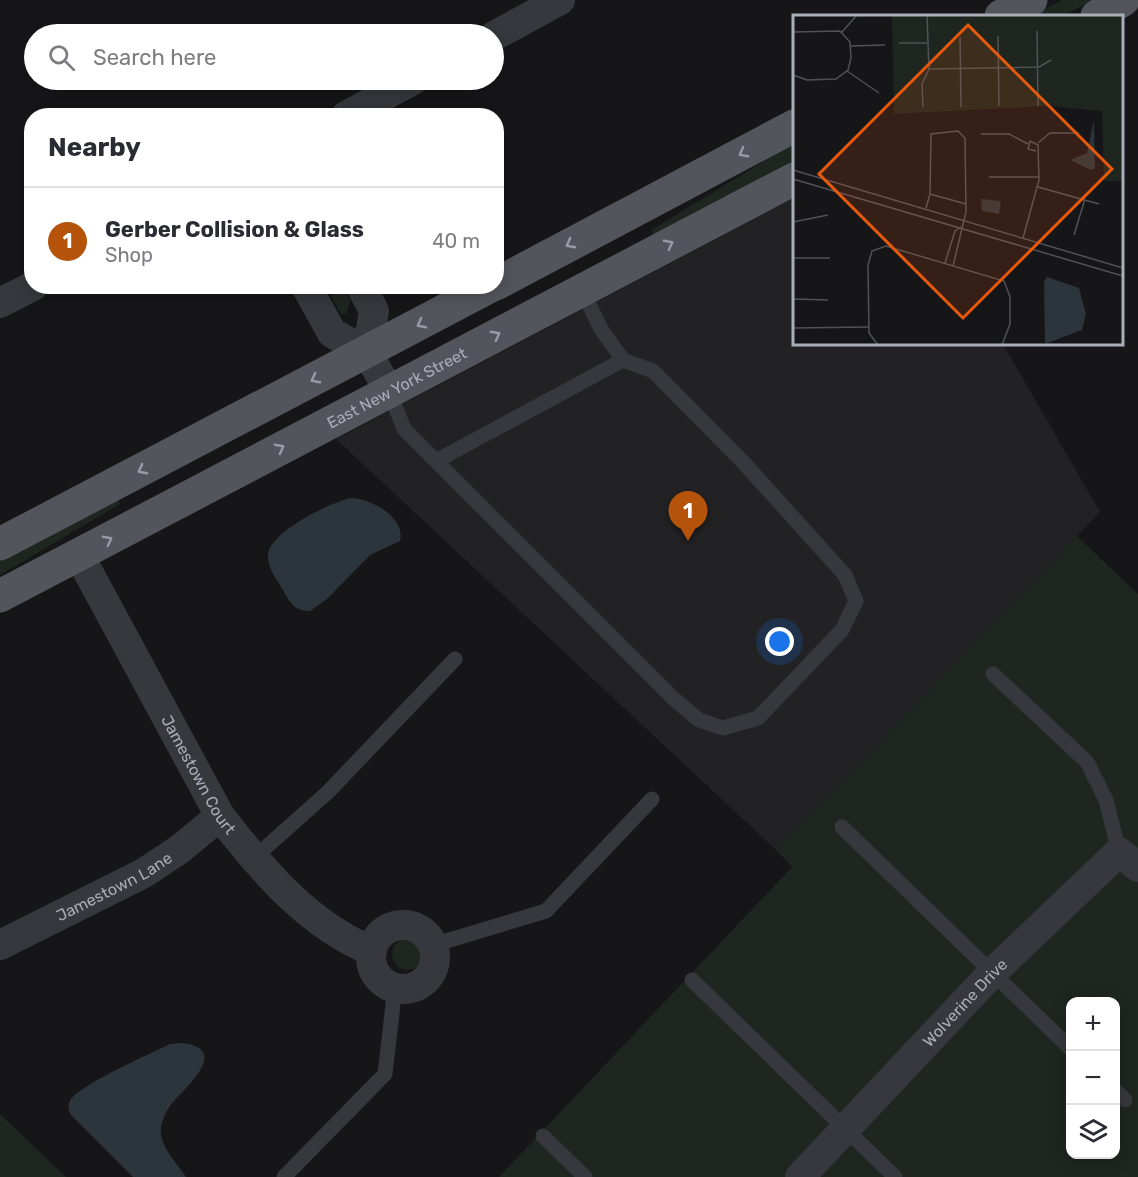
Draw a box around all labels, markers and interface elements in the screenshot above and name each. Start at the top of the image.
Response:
inset map [793,15,1123,345]
search box [24,24,504,90]
icon: search [45,41,78,74]
text: Search here [93,44,216,71]
text: Nearby [48,132,141,163]
one-way arrow [739,146,749,157]
text: Gerber Collision & Glass [105,216,364,243]
text: 1 [63,229,72,253]
text: 40 m [432,229,480,253]
one-way arrow [566,237,577,248]
one-way arrow [663,240,673,251]
text: Shop [105,243,153,267]
one-way arrow [416,317,427,328]
one-way arrow [490,331,501,342]
street label: East New York Street [323,343,470,432]
one-way arrow [311,372,322,383]
one-way arrow [274,444,285,456]
one-way arrow [138,462,149,474]
pin: 1 [668,492,708,541]
one-way arrow [101,536,112,547]
your location [765,627,794,656]
street label: Jamestown Court [158,712,240,838]
street label: Jamestown Lane [53,848,175,925]
street label: Wolverine Drive [918,954,1011,1050]
map controls [1066,997,1120,1159]
button: + [1066,997,1120,1051]
button: − [1066,1051,1120,1105]
button: layers [1066,1105,1120,1159]

